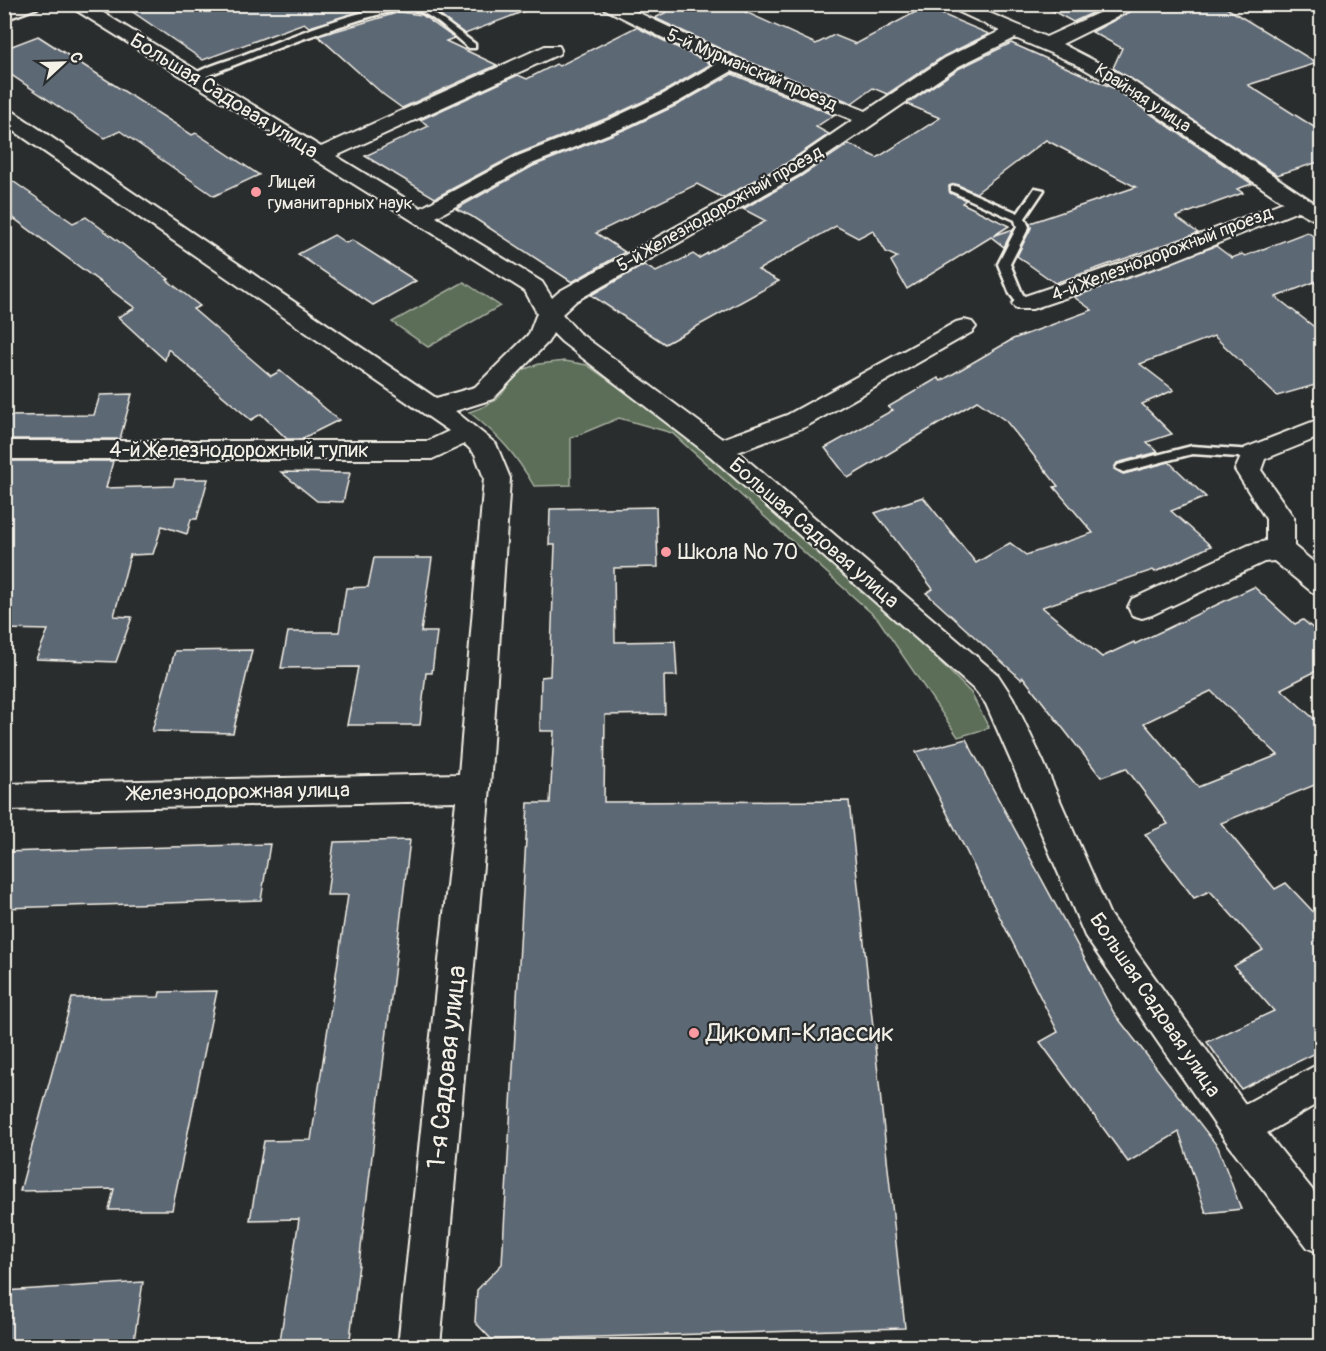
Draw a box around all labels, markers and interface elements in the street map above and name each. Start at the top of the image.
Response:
street label: 5-й Мурманский проезд [663,24,841,116]
street label: Большая Садовая улица [125,27,323,165]
north arrow [33,33,93,93]
text: С [65,49,87,66]
street label: Крайняя улица [1090,58,1196,138]
street label: 5-й Железнодорожный проезд [613,140,827,278]
place label: Лицей гуманитарных наук [267,171,413,215]
marker: Лицей гуманитарных наук [249,185,263,199]
street label: 4-й Железнодорожный проезд [1048,201,1276,307]
street label: 4-й Железнодорожный тупик [109,437,369,464]
street label: Большая Садовая улица [723,452,905,614]
place label: Школа № 70 [678,539,798,566]
marker: Школа № 70 [659,545,673,559]
street label: Железнодорожная улица [125,777,350,807]
street label: Большая Садовая улица [1083,907,1227,1103]
street label: 1-я Садовая улица [420,964,474,1170]
place label: Дикомп-Классик [705,1017,894,1049]
marker: Дикомп-Классик [687,1026,701,1040]

